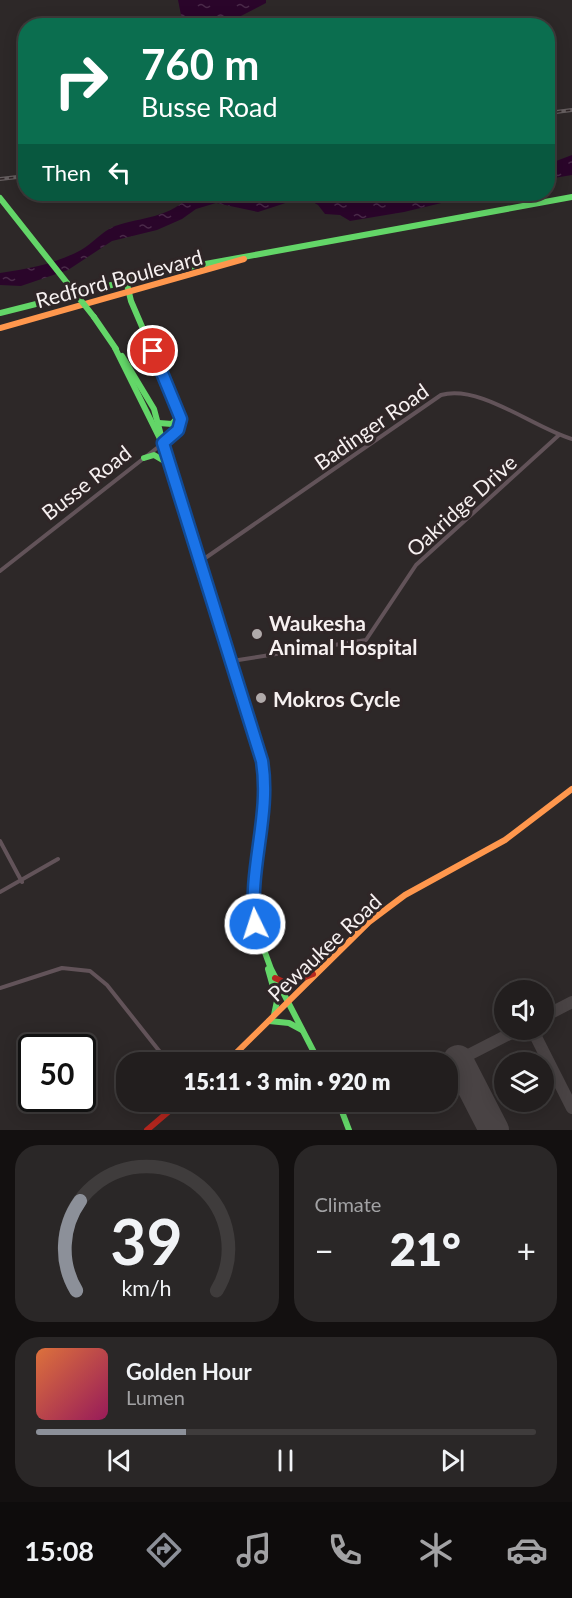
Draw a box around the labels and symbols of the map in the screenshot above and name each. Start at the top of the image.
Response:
street label: Redford Boulevard [33,244,205,312]
pin [127,325,178,376]
street label: Badinger Road [309,378,433,474]
street label: Busse Road [36,439,136,525]
street label: Oakridge Drive [401,449,521,561]
place label: Waukesha Animal Hospital [268,610,417,659]
marker: Waukesha Animal Hospital [250,627,264,641]
place label: Mokros Cycle [273,686,401,711]
marker: Mokros Cycle [254,691,268,705]
street label: Pewaukee Road [262,888,386,1006]
position arrow [223,892,287,956]
speed limit sign: 50 [18,1034,96,1112]

